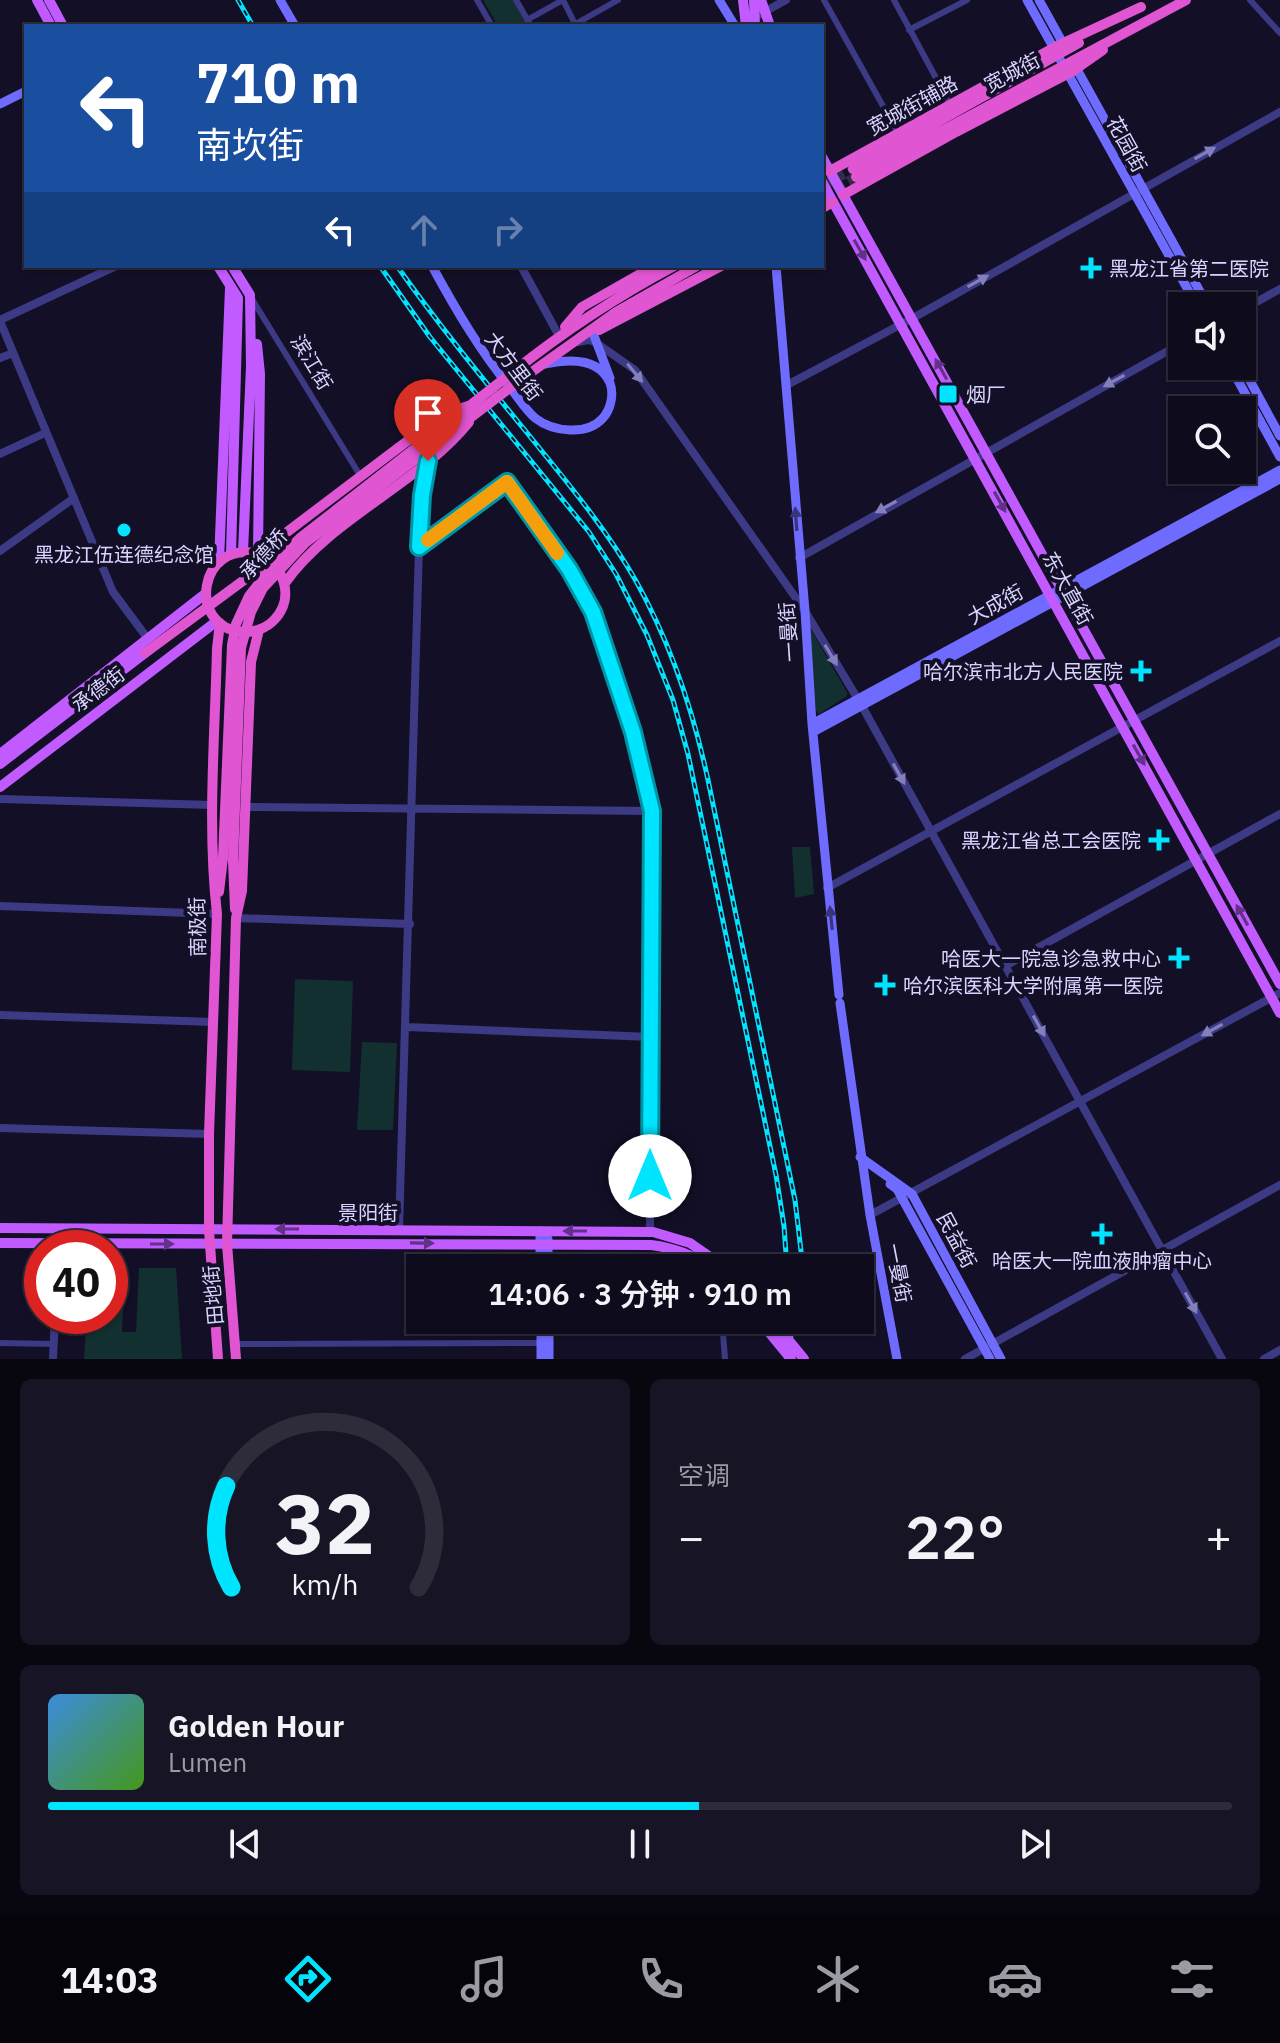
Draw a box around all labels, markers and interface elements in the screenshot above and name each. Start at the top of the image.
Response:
text: 710 m [196,46,360,118]
street label: 宽城街 [979,46,1045,98]
icon: left [64,56,168,160]
street label: 宽城街辅路 [862,69,962,141]
street label: 花园街 [1101,111,1153,177]
text: 南坎街 [196,121,304,168]
one-way arrow [1194,147,1216,161]
icon: left [318,208,362,252]
icon: ahead [402,208,446,252]
icon: right [486,208,530,252]
one-way arrow [853,239,867,262]
place label: 黑龙江省第二医院 [1109,255,1269,282]
marker: 黑龙江省第二医院 [1080,257,1102,279]
one-way arrow [967,274,989,288]
map controls [1168,292,1256,484]
button: sound [1168,292,1256,380]
street label: 大方里街 [479,326,549,406]
street label: 滨江街 [285,329,339,395]
one-way arrow [934,358,948,380]
one-way arrow [626,362,643,382]
one-way arrow [1102,374,1125,387]
pin [394,379,462,461]
place label: 烟厂 [966,381,1006,408]
marker: 烟厂 [937,383,959,405]
icon: arrive [406,391,450,435]
button: search [1168,396,1256,484]
one-way arrow [993,491,1007,513]
one-way arrow [875,500,898,514]
one-way arrow [789,506,802,531]
marker: 黑龙江伍连德纪念馆 [115,521,133,539]
street label: 承德桥 [233,523,293,585]
place label: 黑龙江伍连德纪念馆 [34,541,214,568]
street label: 东大直街 [1037,546,1099,630]
street label: 大成街 [962,578,1028,630]
street label: 一曼街 [772,601,804,663]
one-way arrow [824,644,838,666]
place label: 哈尔滨市北方人民医院 [923,658,1123,685]
street label: 承德街 [66,660,130,718]
marker: 哈尔滨市北方人民医院 [1130,660,1152,682]
one-way arrow [1132,743,1145,766]
one-way arrow [893,763,906,786]
place label: 黑龙江省总工会医院 [961,827,1141,854]
marker: 黑龙江省总工会医院 [1148,829,1170,851]
street label: 南极街 [183,897,211,957]
one-way arrow [1235,904,1249,927]
one-way arrow [824,905,837,930]
place label: 哈医大一院急诊急救中心 [941,945,1161,972]
marker: 哈医大一院急诊急救中心 [1168,947,1190,969]
place label: 哈尔滨医科大学附属第一医院 [903,972,1163,999]
marker: 哈尔滨医科大学附属第一医院 [874,974,896,996]
one-way arrow [1032,1015,1045,1038]
one-way arrow [1200,1023,1223,1037]
position arrow [608,1134,692,1218]
street label: 景阳街 [338,1199,398,1226]
street label: 民益街 [931,1207,983,1273]
one-way arrow [274,1223,299,1236]
marker: 哈医大一院血液肿瘤中心 [1091,1223,1113,1245]
one-way arrow [562,1225,587,1237]
speed limit sign: 40 [24,1230,128,1334]
one-way arrow [410,1237,435,1249]
one-way arrow [150,1238,175,1250]
street label: 一曼街 [880,1241,918,1305]
place label: 哈医大一院血液肿瘤中心 [992,1247,1212,1274]
street label: 田地街 [197,1264,229,1326]
text: 14:06 · 3 分钟 · 910 m [488,1274,792,1313]
one-way arrow [1184,1292,1198,1314]
text: 空调 [678,1458,730,1492]
text: 32 [275,1469,375,1577]
text: 22° [905,1497,1005,1576]
text: − [678,1508,704,1565]
text: + [1206,1508,1232,1565]
text: km/h [291,1566,359,1603]
text: Golden Hour [168,1706,344,1745]
text: Lumen [168,1745,247,1779]
icon: previous [223,1822,267,1866]
icon: pause [618,1822,662,1866]
icon: next [1013,1822,1057,1866]
icon: directions [280,1951,336,2007]
icon: music [456,1951,512,2007]
icon: phone [633,1951,689,2007]
icon: climate [810,1951,866,2007]
icon: car [987,1951,1043,2007]
icon: filters [1164,1951,1220,2007]
text: 14:03 [60,1956,159,2003]

